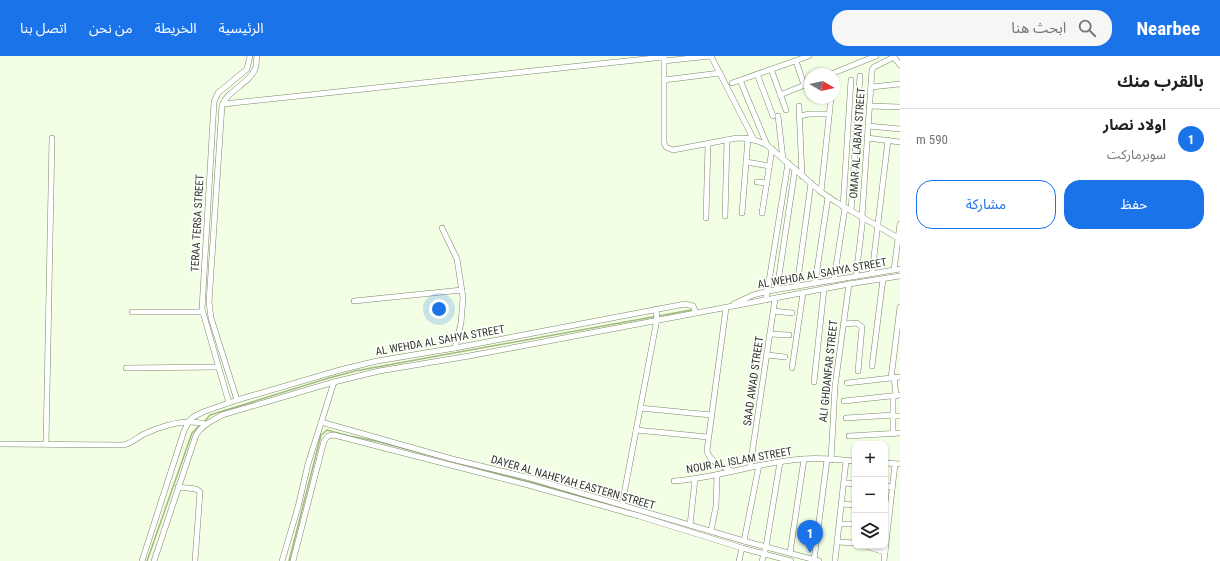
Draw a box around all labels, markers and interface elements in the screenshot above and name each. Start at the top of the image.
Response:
search box [832,10,1112,46]
icon: search [1076,17,1098,39]
text: Nearbee [1136,17,1200,40]
text: ابحث هنا [1011,19,1066,37]
text: اتصل بنا [20,20,67,36]
text: من نحن [89,20,133,36]
text: الخريطة [155,20,197,36]
text: الرئيسية [219,20,264,36]
north arrow [804,68,840,104]
text: بالقرب منك [1117,71,1204,91]
street label: OMAR AL LABAN STREET [847,87,868,199]
text: اولاد نصار [1103,116,1166,134]
text: 590 m [916,132,948,147]
text: 1 [1188,132,1194,147]
text: سوبرماركت [1107,147,1166,162]
street label: TERAA TERSA STREET [188,174,207,272]
button: مشاركة [916,180,1056,229]
button: حفظ [1064,180,1204,229]
street label: AL WEHDA AL SAHYA STREET [757,256,888,291]
your location [429,299,449,319]
street label: ALI GHDANFAR STREET [817,319,840,423]
street label: AL WEHDA AL SAHYA STREET [375,323,506,358]
street label: SAAD AWAD STREET [741,335,766,427]
map controls [852,441,888,549]
button: + [852,441,888,477]
street label: NOUR AL ISLAM STREET [685,445,793,476]
street label: DAYER AL NAHEYAH EASTERN STREET [489,453,657,512]
button: − [852,477,888,513]
button: layers [852,513,888,549]
pin: 1 [797,520,823,553]

